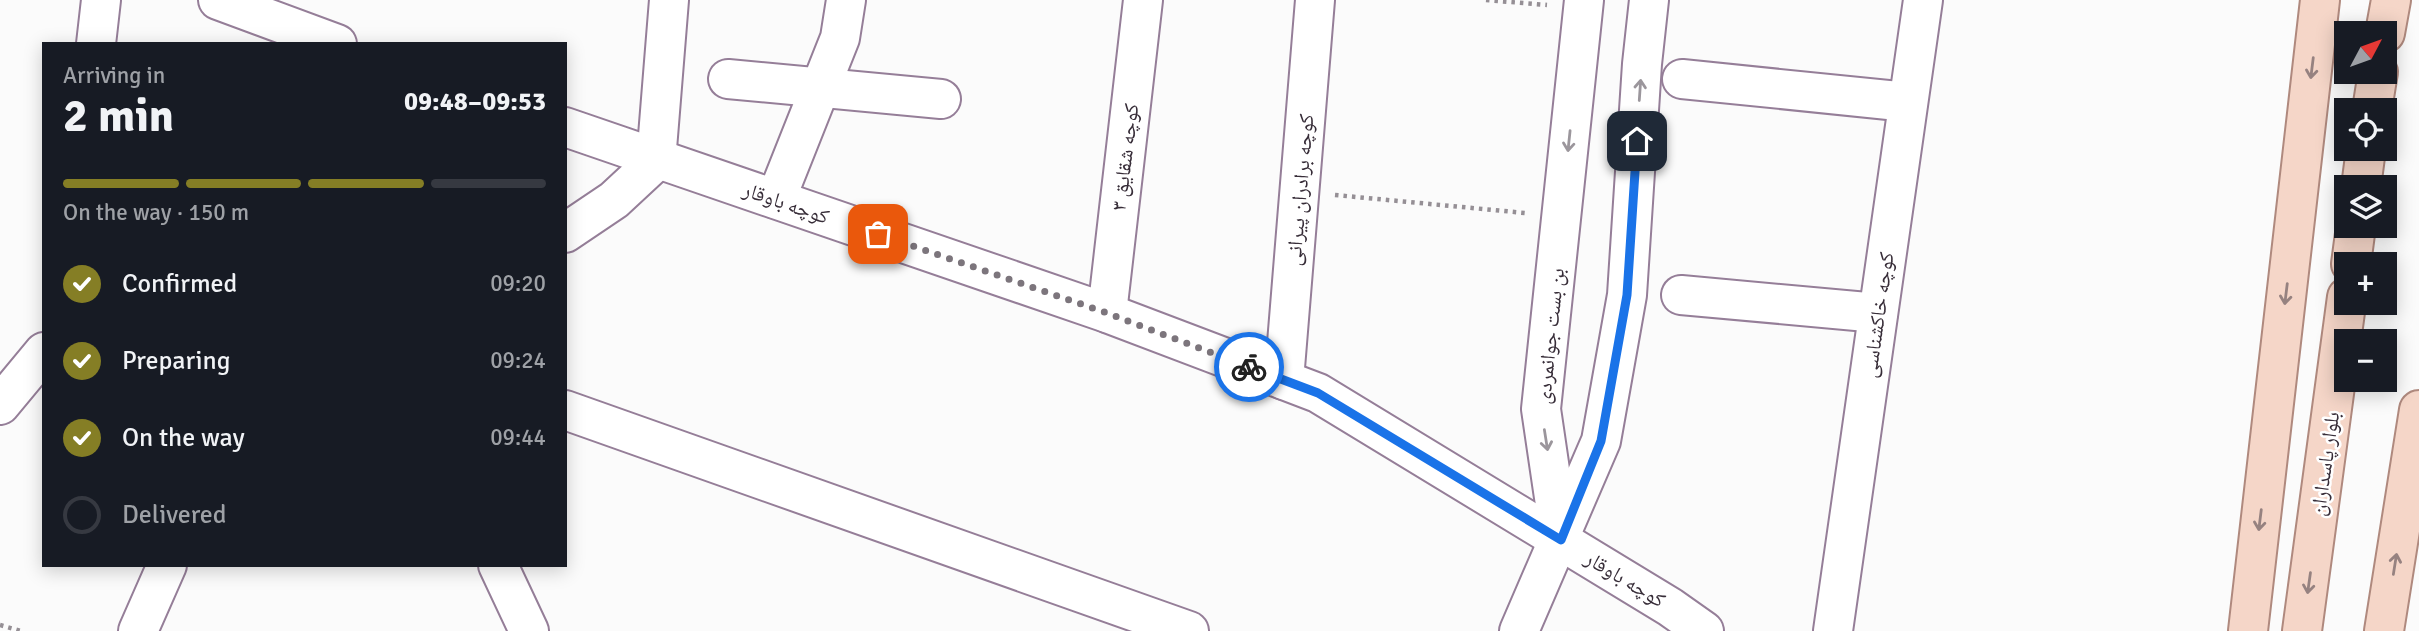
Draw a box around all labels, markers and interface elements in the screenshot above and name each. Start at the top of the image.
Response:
north arrow [2334,21,2398,84]
map controls [2334,21,2397,392]
one-way arrow [2306,56,2319,79]
text: Arriving in [63,61,165,90]
one-way arrow [1634,80,1647,102]
text: 09:48–09:53 [404,86,546,118]
text: 2 min [63,88,174,144]
button: locate [2334,98,2397,161]
street label: کوچه شقایق ۳ [1106,102,1145,212]
pin [1607,111,1667,171]
street label: کوچه برادران پیرانی [1280,113,1320,267]
icon: home [1618,122,1656,160]
one-way arrow [1562,129,1575,152]
button: layers [2334,175,2397,238]
street label: کوچه باوقار [739,176,833,230]
text: On the way · 150 m [63,198,249,227]
pin [848,204,908,264]
icon: bag [859,215,897,253]
street label: کوچه خاکشناسی [1856,250,1900,380]
button: + [2334,252,2397,315]
icon: check [63,265,101,303]
street label: بن بست جوانمردی [1530,267,1570,405]
text: Confirmed [122,268,237,300]
text: 09:20 [490,269,546,298]
one-way arrow [2280,282,2293,305]
button: − [2334,329,2397,392]
courier [1214,332,1284,402]
icon: check [63,342,101,380]
text: Preparing [122,345,230,377]
text: 09:24 [490,346,546,375]
icon: bike [1230,348,1268,386]
street label: بلوار پاسداران [2305,410,2345,518]
icon: check [63,419,101,457]
text: On the way [122,422,245,454]
text: 09:44 [490,423,546,452]
one-way arrow [1540,428,1553,451]
text: Delivered [122,499,227,531]
one-way arrow [2254,508,2267,531]
street label: کوچه باوقار [1579,544,1670,613]
one-way arrow [2388,553,2401,576]
one-way arrow [2302,571,2315,594]

